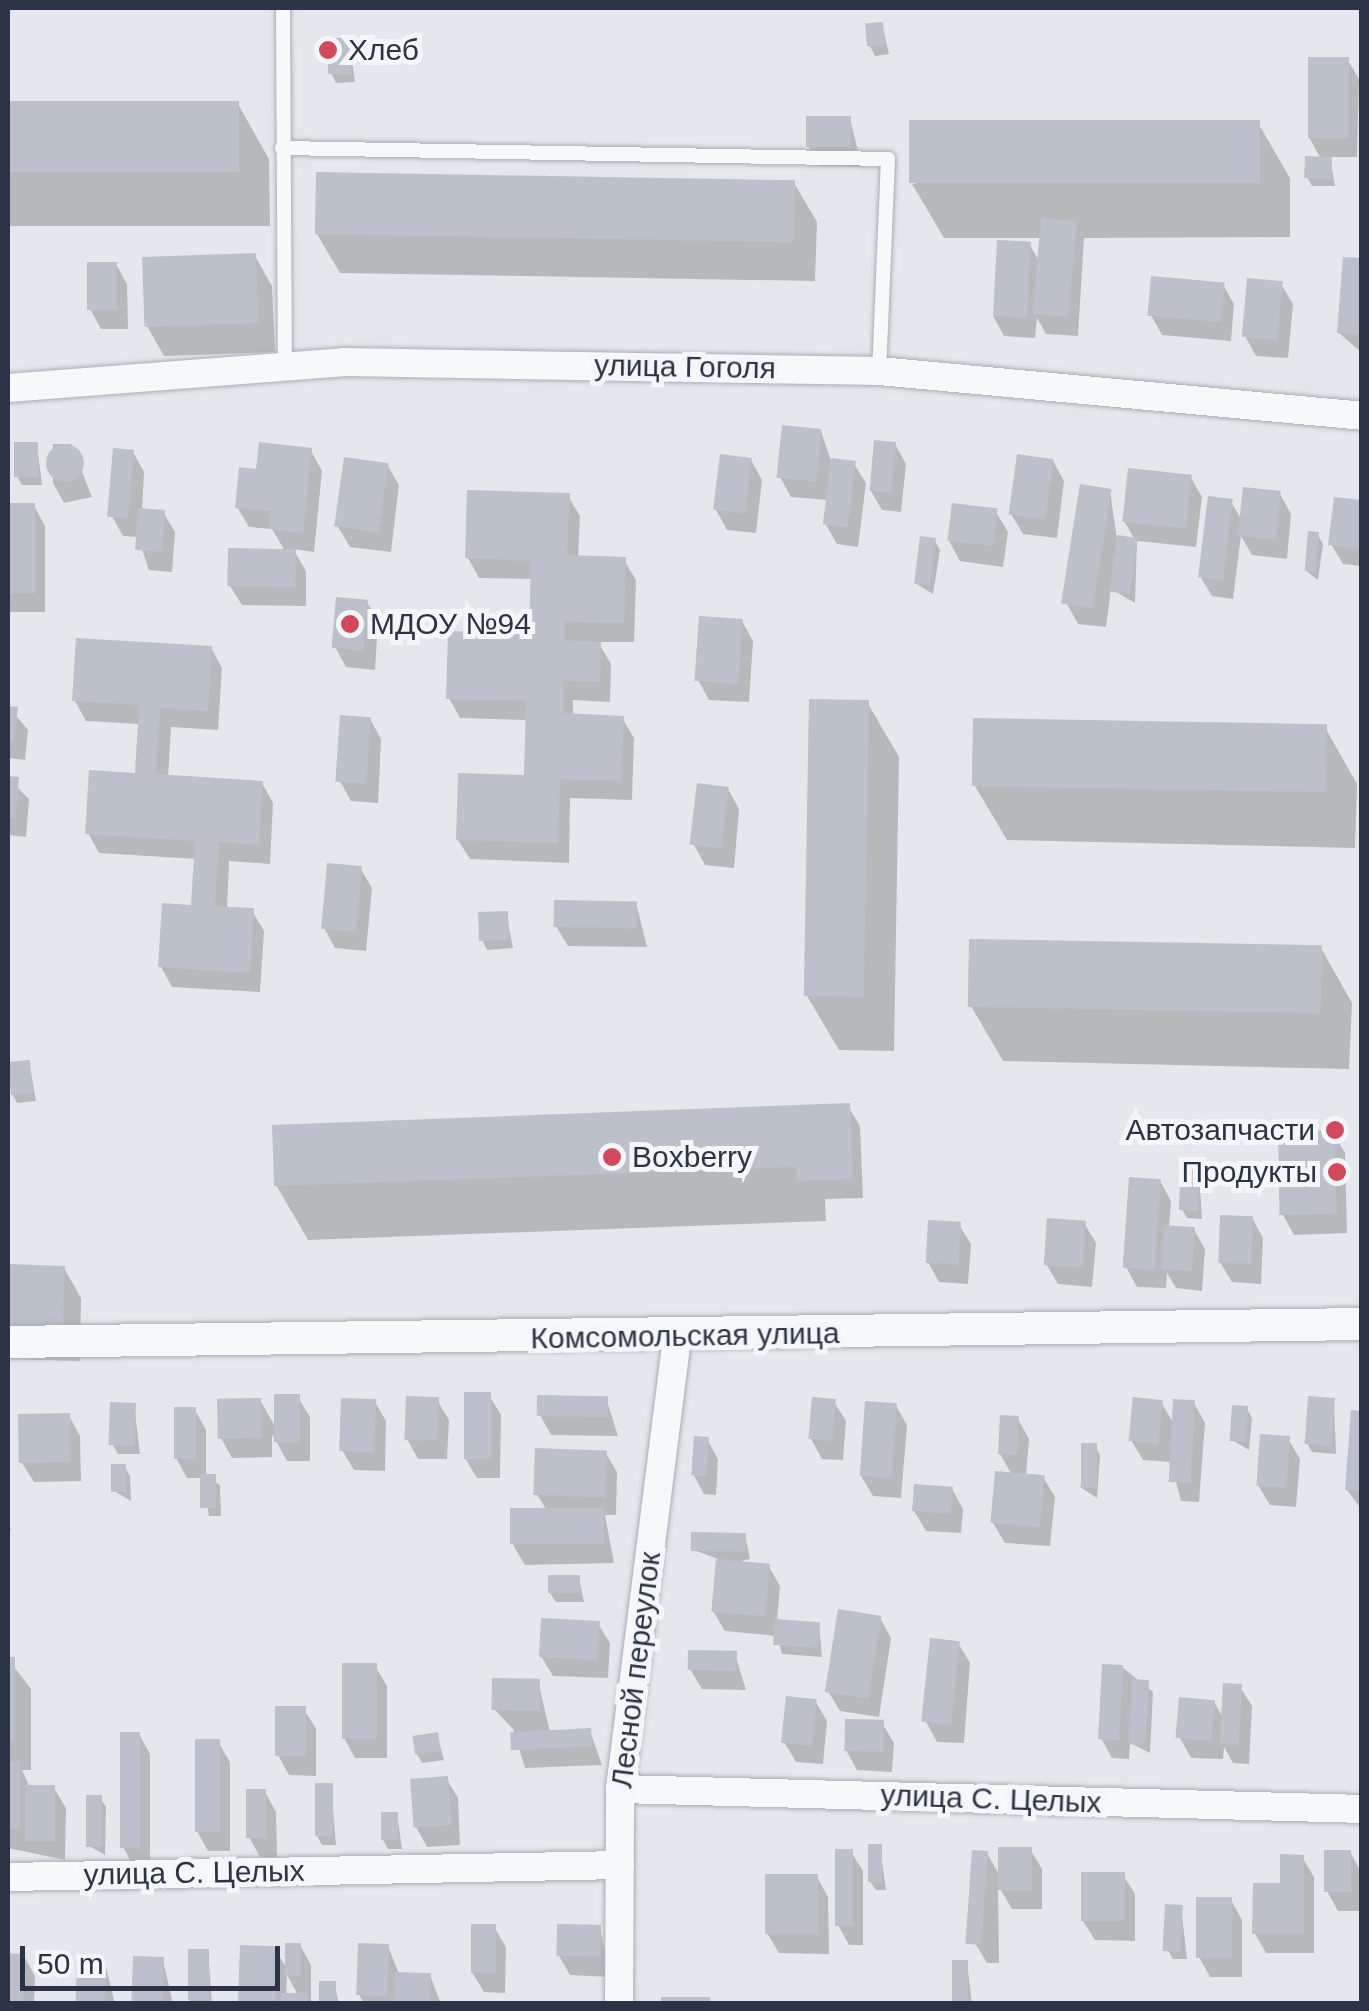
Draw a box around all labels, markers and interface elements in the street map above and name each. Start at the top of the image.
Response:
place label: Хлеб [348,32,419,68]
marker: Хлеб [317,39,339,61]
street label: улица Гоголя [594,347,776,387]
place label: МДОУ №94 [370,606,531,642]
marker: МДОУ №94 [339,613,361,635]
place label: Автозапчасти [1125,1112,1315,1148]
marker: Автозапчасти [1324,1119,1346,1141]
place label: Boxberry [632,1139,752,1175]
marker: Boxberry [601,1146,623,1168]
place label: Продукты [1181,1154,1317,1190]
marker: Продукты [1326,1161,1348,1183]
street label: Комсомольская улица [530,1315,840,1357]
street label: Лесной переулок [604,1550,668,1790]
street label: улица С. Целых [880,1777,1102,1821]
street label: улица С. Целых [83,1853,305,1893]
scale bar [25,1926,285,1988]
text: 50 m [37,1947,104,1980]

